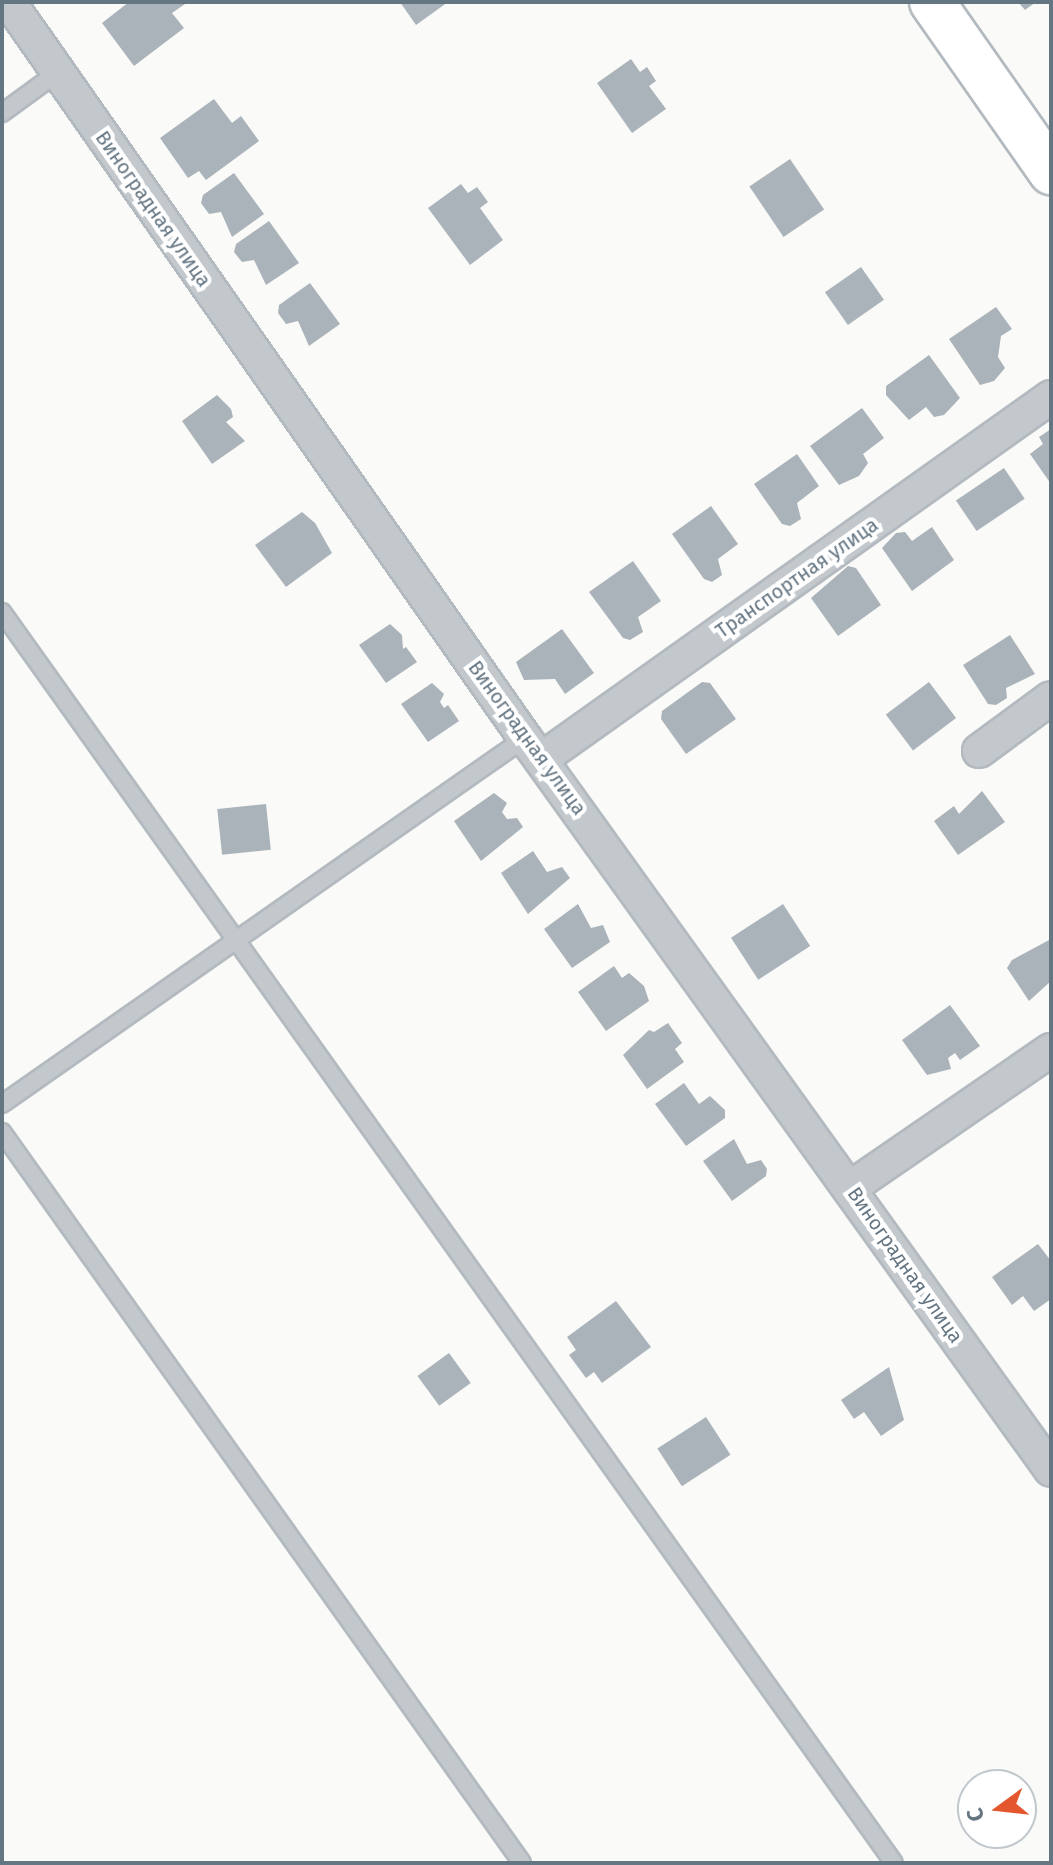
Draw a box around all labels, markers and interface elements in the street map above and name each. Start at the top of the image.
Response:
street label: Виноградная улица [90,126,216,292]
street label: Транспортная улица [711,513,883,643]
street label: Виноградная улица [463,656,591,820]
street label: Виноградная улица [842,1182,968,1348]
north arrow [957,1769,1037,1849]
text: С [961,1805,990,1824]

